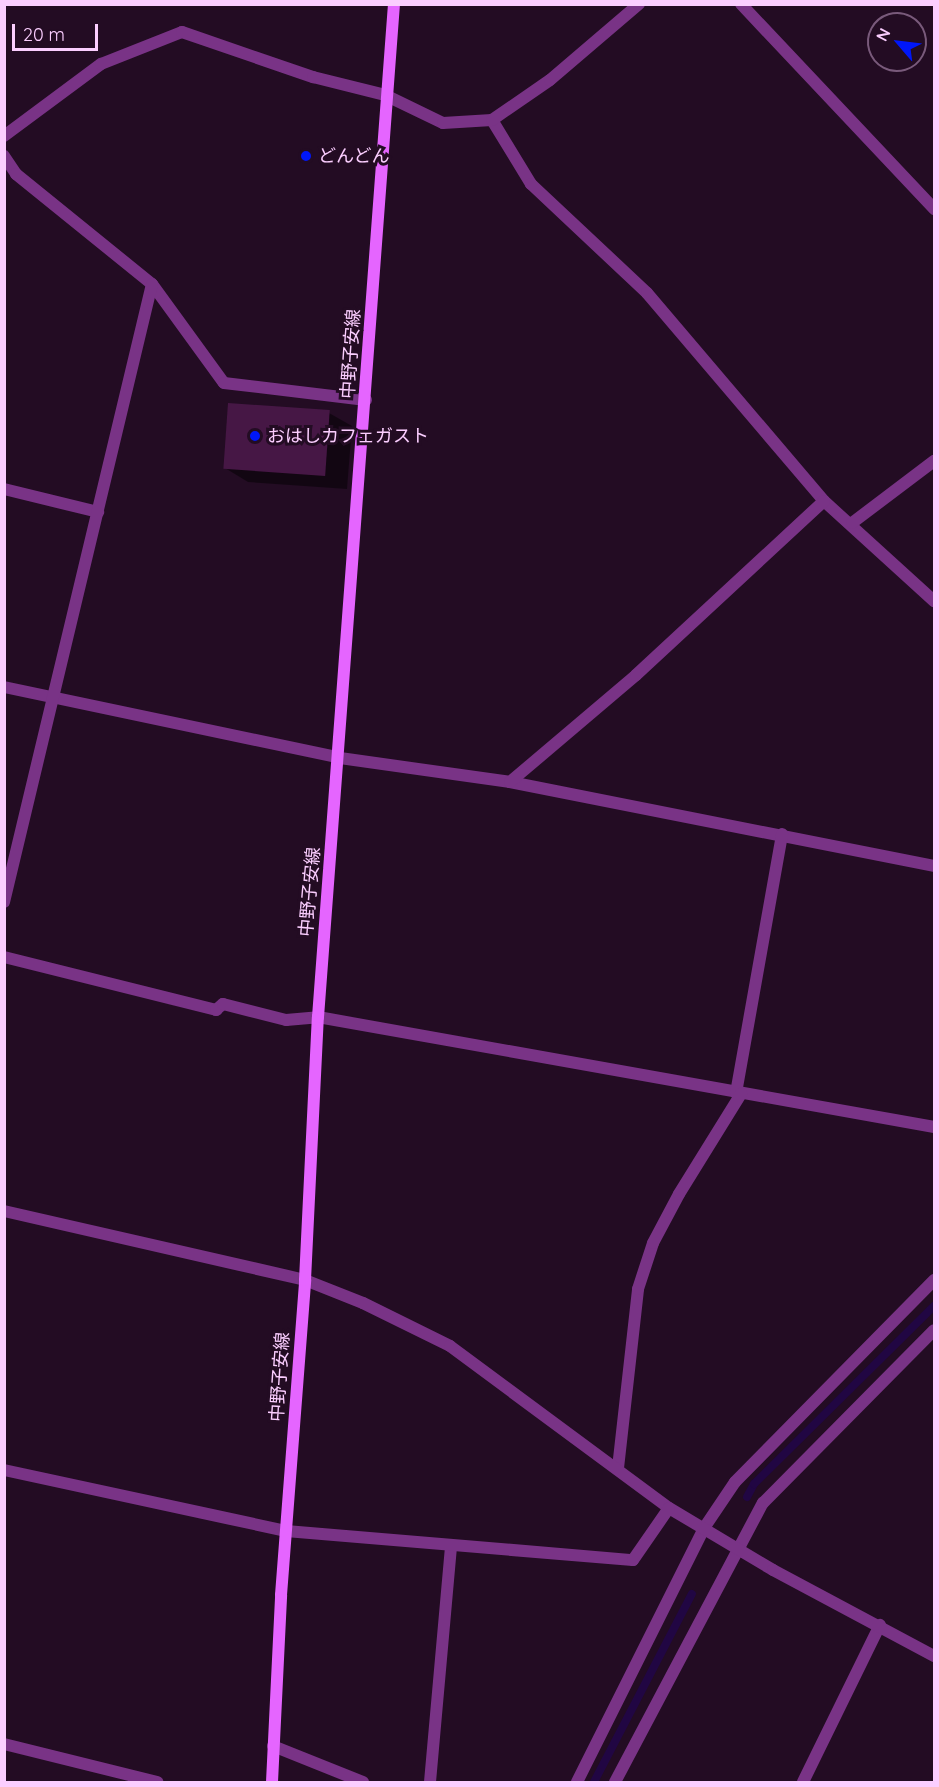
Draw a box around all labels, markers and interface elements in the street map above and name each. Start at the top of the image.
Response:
scale bar [15,12,100,50]
north arrow [867,12,927,72]
text: 20 m [23,23,65,46]
text: N [871,25,894,44]
place label: どんどん [318,145,390,167]
marker: どんどん [299,149,313,163]
street label: 中野子安線 [337,308,365,400]
place label: おはしカフェガスト [267,425,429,447]
marker: おはしカフェガスト [248,429,262,443]
street label: 中野子安線 [295,846,325,938]
street label: 中野子安線 [266,1331,294,1423]

